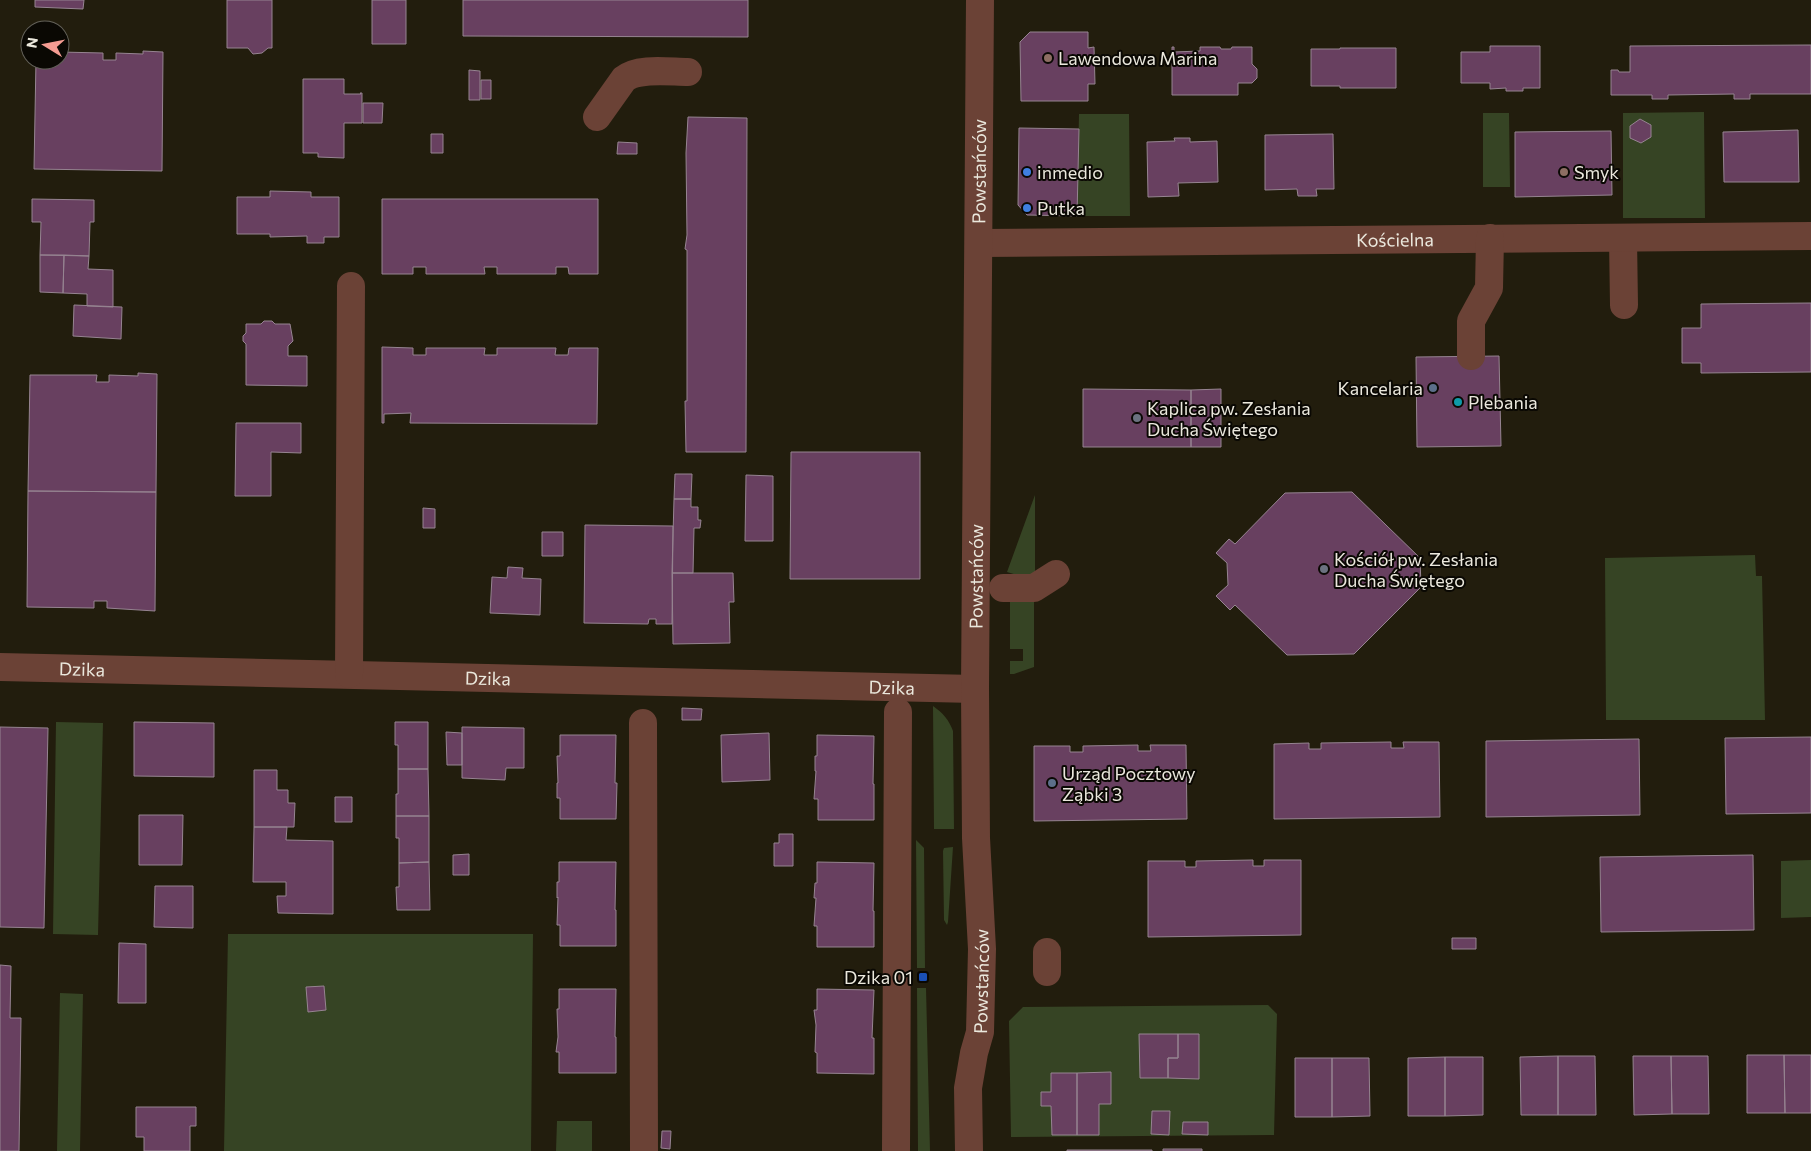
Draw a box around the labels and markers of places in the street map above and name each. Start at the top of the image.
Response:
place label: Lawendowa Marina [1058,47,1217,69]
marker: Lawendowa Marina [1042,52,1054,64]
place label: inmedio [1037,161,1103,183]
place label: Smyk [1574,161,1619,183]
marker: inmedio [1021,166,1033,178]
marker: Smyk [1558,166,1570,178]
place label: Putka [1037,197,1085,219]
marker: Putka [1021,202,1033,214]
place label: Kancelaria [1338,377,1423,399]
marker: Kancelaria [1427,382,1439,394]
place label: Plebania [1468,391,1538,413]
marker: Plebania [1452,396,1464,408]
place label: Kaplica pw. Zesłania Ducha Świętego [1147,397,1311,440]
marker: Kaplica pw. Zesłania Ducha Świętego [1131,412,1143,424]
place label: Kościół pw. Zesłania Ducha Świętego [1334,548,1498,591]
marker: Kościół pw. Zesłania Ducha Świętego [1318,563,1330,575]
place label: Urząd Pocztowy Ząbki 3 [1062,762,1196,805]
marker: Urząd Pocztowy Ząbki 3 [1046,777,1058,789]
place label: Dzika 01 [844,966,913,988]
marker: Dzika 01 [917,971,929,983]

